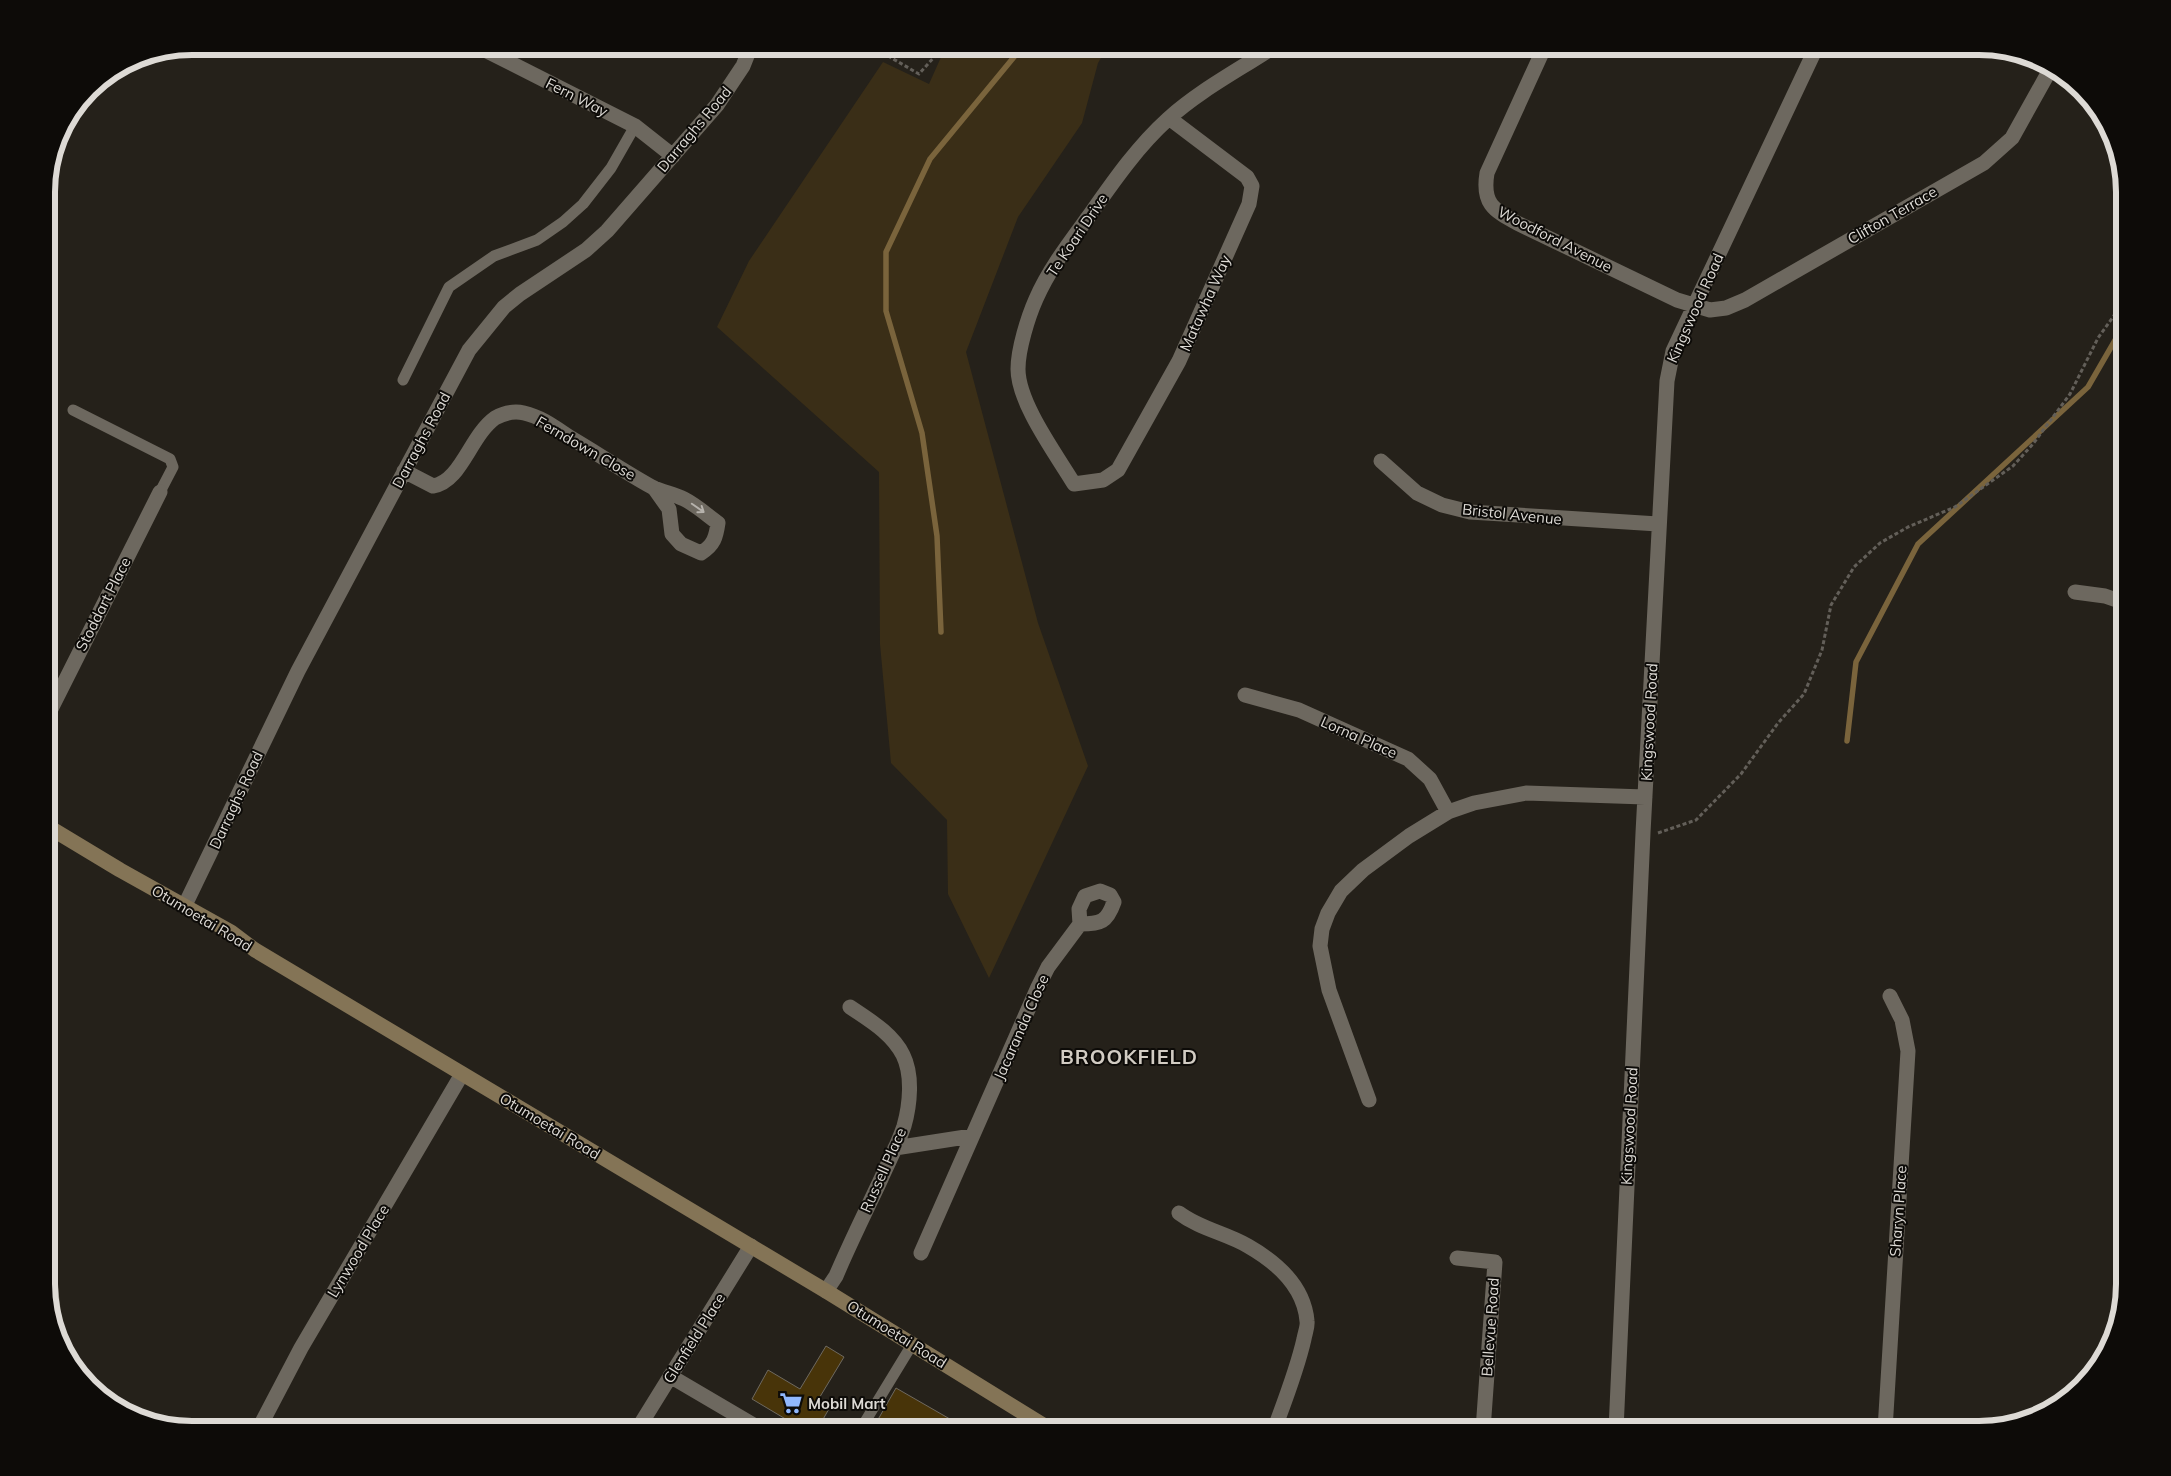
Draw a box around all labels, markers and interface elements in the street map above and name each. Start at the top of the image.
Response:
street label: Fern Way [543,73,611,121]
street label: Darraghs Road [653,82,735,176]
street label: Clifton Terrace [1844,182,1940,248]
street label: Te Koari Drive [1042,190,1112,280]
street label: Woodford Avenue [1495,202,1615,276]
street label: Kingswood Road [1662,250,1728,366]
street label: Matawha Way [1175,252,1235,354]
street label: Darraghs Road [388,389,454,491]
street label: Ferndown Close [533,412,639,484]
street label: Bristol Avenue [1461,499,1563,529]
one-way arrow [691,503,705,513]
street label: Stoddart Place [71,554,135,654]
street label: Kingswood Road [1636,663,1662,781]
street label: Lorna Place [1318,712,1400,762]
street label: Darraghs Road [205,748,267,852]
street label: Otumoetai Road [148,881,256,955]
street label: Jacaranda Close [989,971,1053,1083]
district label: BROOKFIELD [1060,1044,1198,1069]
street label: Kingswood Road [1616,1067,1642,1185]
street label: Otumoetai Road [496,1089,604,1163]
street label: Russell Place [856,1125,910,1215]
street label: Sharyn Place [1885,1165,1911,1257]
street label: Lynwood Place [323,1201,393,1301]
street label: Bellevue Road [1477,1277,1503,1377]
street label: Glenfield Place [659,1289,729,1387]
street label: Otumoetai Road [844,1296,950,1372]
supermarket icon: Mobil Mart [778,1390,804,1416]
place label: Mobil Mart [808,1394,886,1413]

